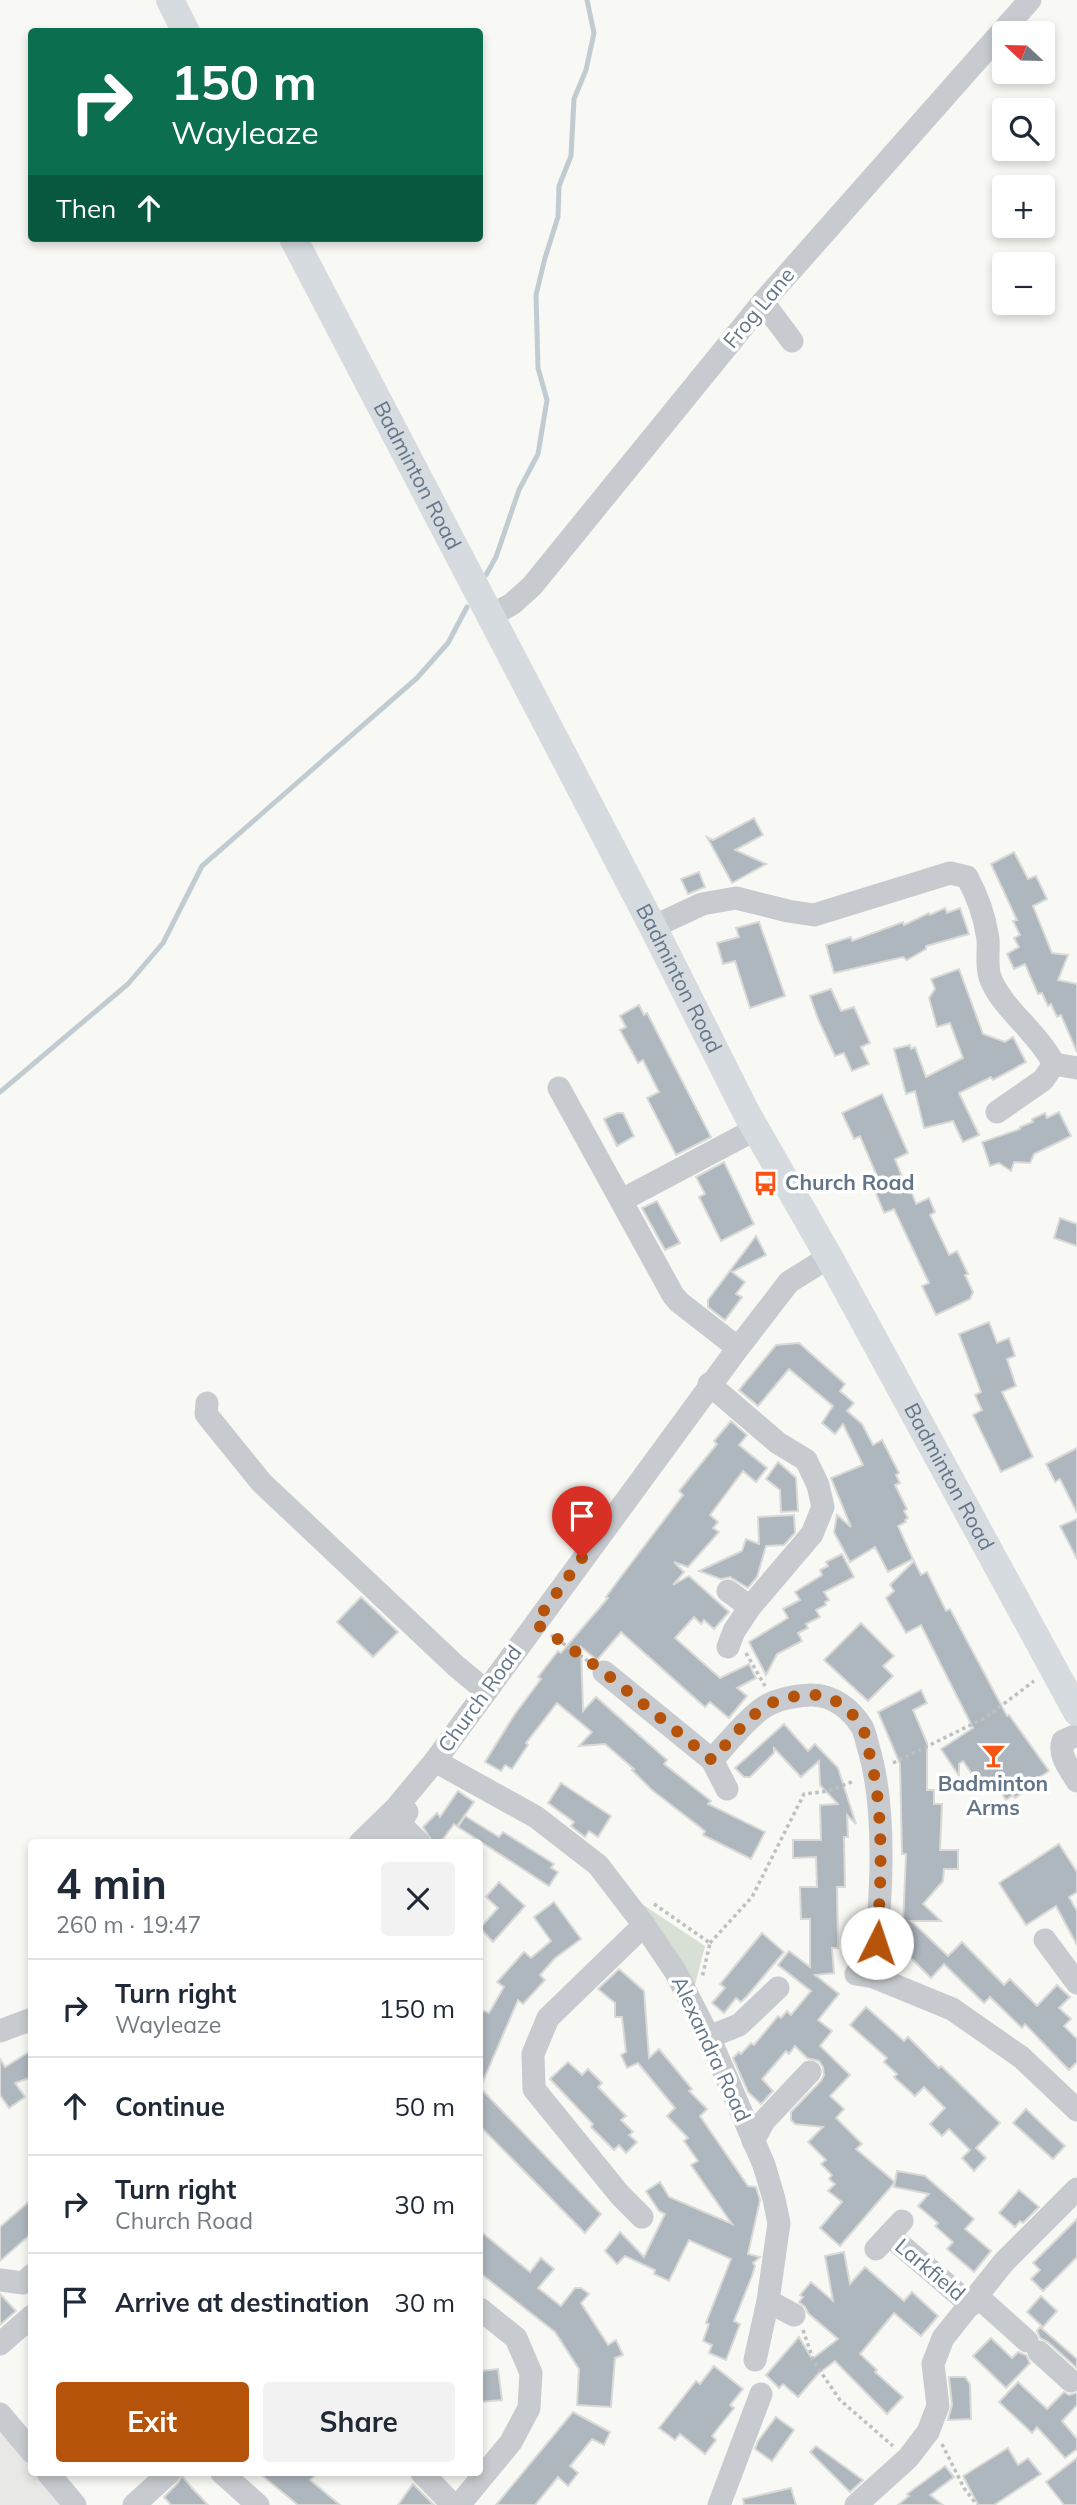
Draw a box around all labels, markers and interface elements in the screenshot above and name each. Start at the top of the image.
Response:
north arrow [992,21,1055,84]
map controls [992,21,1055,315]
text: 150 m [171,51,317,112]
icon: right [56,56,147,147]
button: search [992,98,1055,161]
text: Wayleaze [171,112,319,152]
button: + [992,175,1055,238]
icon: ahead [130,189,168,227]
text: Then [56,192,116,225]
button: − [992,252,1055,315]
street label: Frog Lane [717,262,799,353]
street label: Badminton Road [369,396,467,554]
street label: Badminton Road [631,899,728,1057]
bus stop icon: Church Road [751,1169,779,1197]
place label: Church Road [785,1169,915,1195]
street label: Badminton Road [899,1398,1000,1555]
pin [552,1486,612,1558]
icon: arrive [563,1497,601,1535]
street label: Church Road [432,1640,527,1757]
bar icon: Badminton Arms [979,1741,1007,1769]
place label: Badminton Arms [938,1770,1048,1820]
text: 4 min [56,1857,167,1910]
button: close [381,1862,455,1936]
position arrow [840,1906,914,1980]
text: 260 m · 19:47 [56,1910,201,1939]
street label: Alexandra Road [667,1972,757,2125]
text: Turn right [115,1977,236,2010]
icon: right [56,1989,94,2027]
text: 150 m [379,1992,455,2025]
text: Wayleaze [115,2010,221,2039]
icon: ahead [56,2087,94,2125]
text: Continue [115,2090,225,2123]
text: 50 m [394,2090,455,2123]
text: Turn right [115,2173,236,2206]
icon: right [56,2185,94,2223]
text: 30 m [394,2188,455,2221]
text: Church Road [115,2206,253,2235]
street label: Larkfield [890,2232,971,2306]
icon: arrive [56,2283,94,2321]
text: Arrive at destination [115,2286,370,2319]
text: 30 m [394,2286,455,2319]
button: Exit [56,2382,249,2462]
button: Share [263,2382,455,2462]

